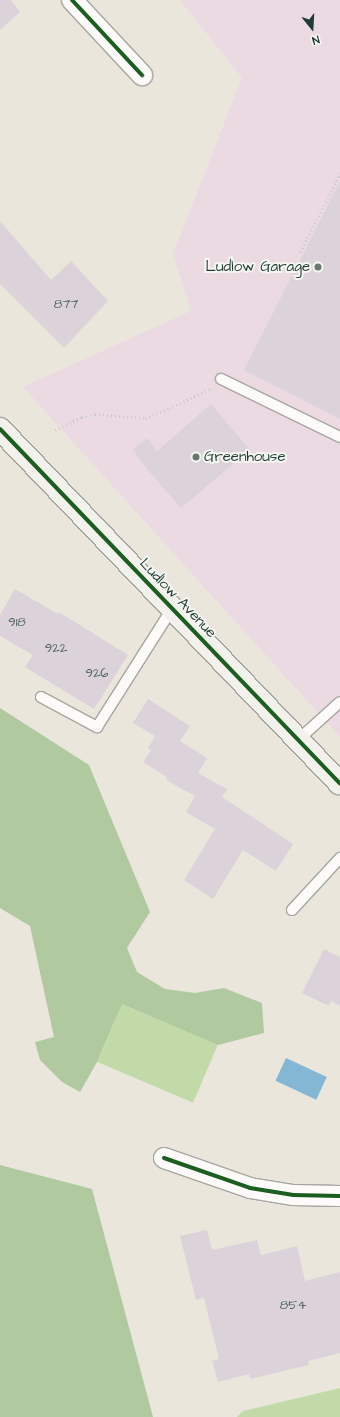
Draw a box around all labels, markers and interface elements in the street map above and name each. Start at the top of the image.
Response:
north arrow [292,8,332,48]
text: N [310,32,321,48]
place label: Ludlow Garage [206,258,310,276]
marker: Ludlow Garage [313,262,323,272]
house number: 877 [54,296,78,312]
place label: Greenhouse [204,448,286,466]
marker: Greenhouse [191,452,201,462]
street label: Ludlow Avenue [136,555,220,641]
house number: 918 [8,614,26,630]
house number: 922 [45,640,67,656]
house number: 926 [86,665,108,681]
house number: 854 [280,1297,306,1313]

